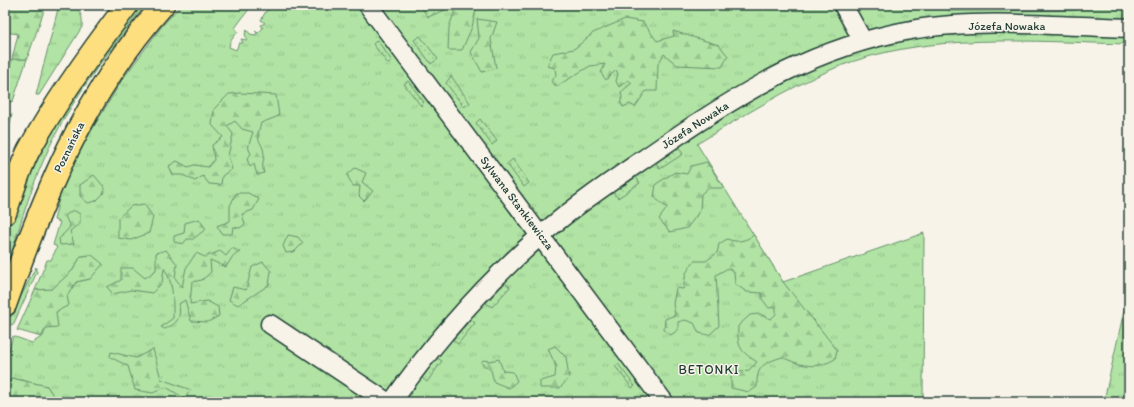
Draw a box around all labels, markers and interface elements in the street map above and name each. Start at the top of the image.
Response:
street label: Józefa Nowaka [969,19,1045,33]
street label: Józefa Nowaka [659,98,731,152]
street label: Poznańska [51,119,88,175]
street label: Sylwana Stankiewicza [477,153,557,253]
district label: BETONKI [678,362,740,377]

